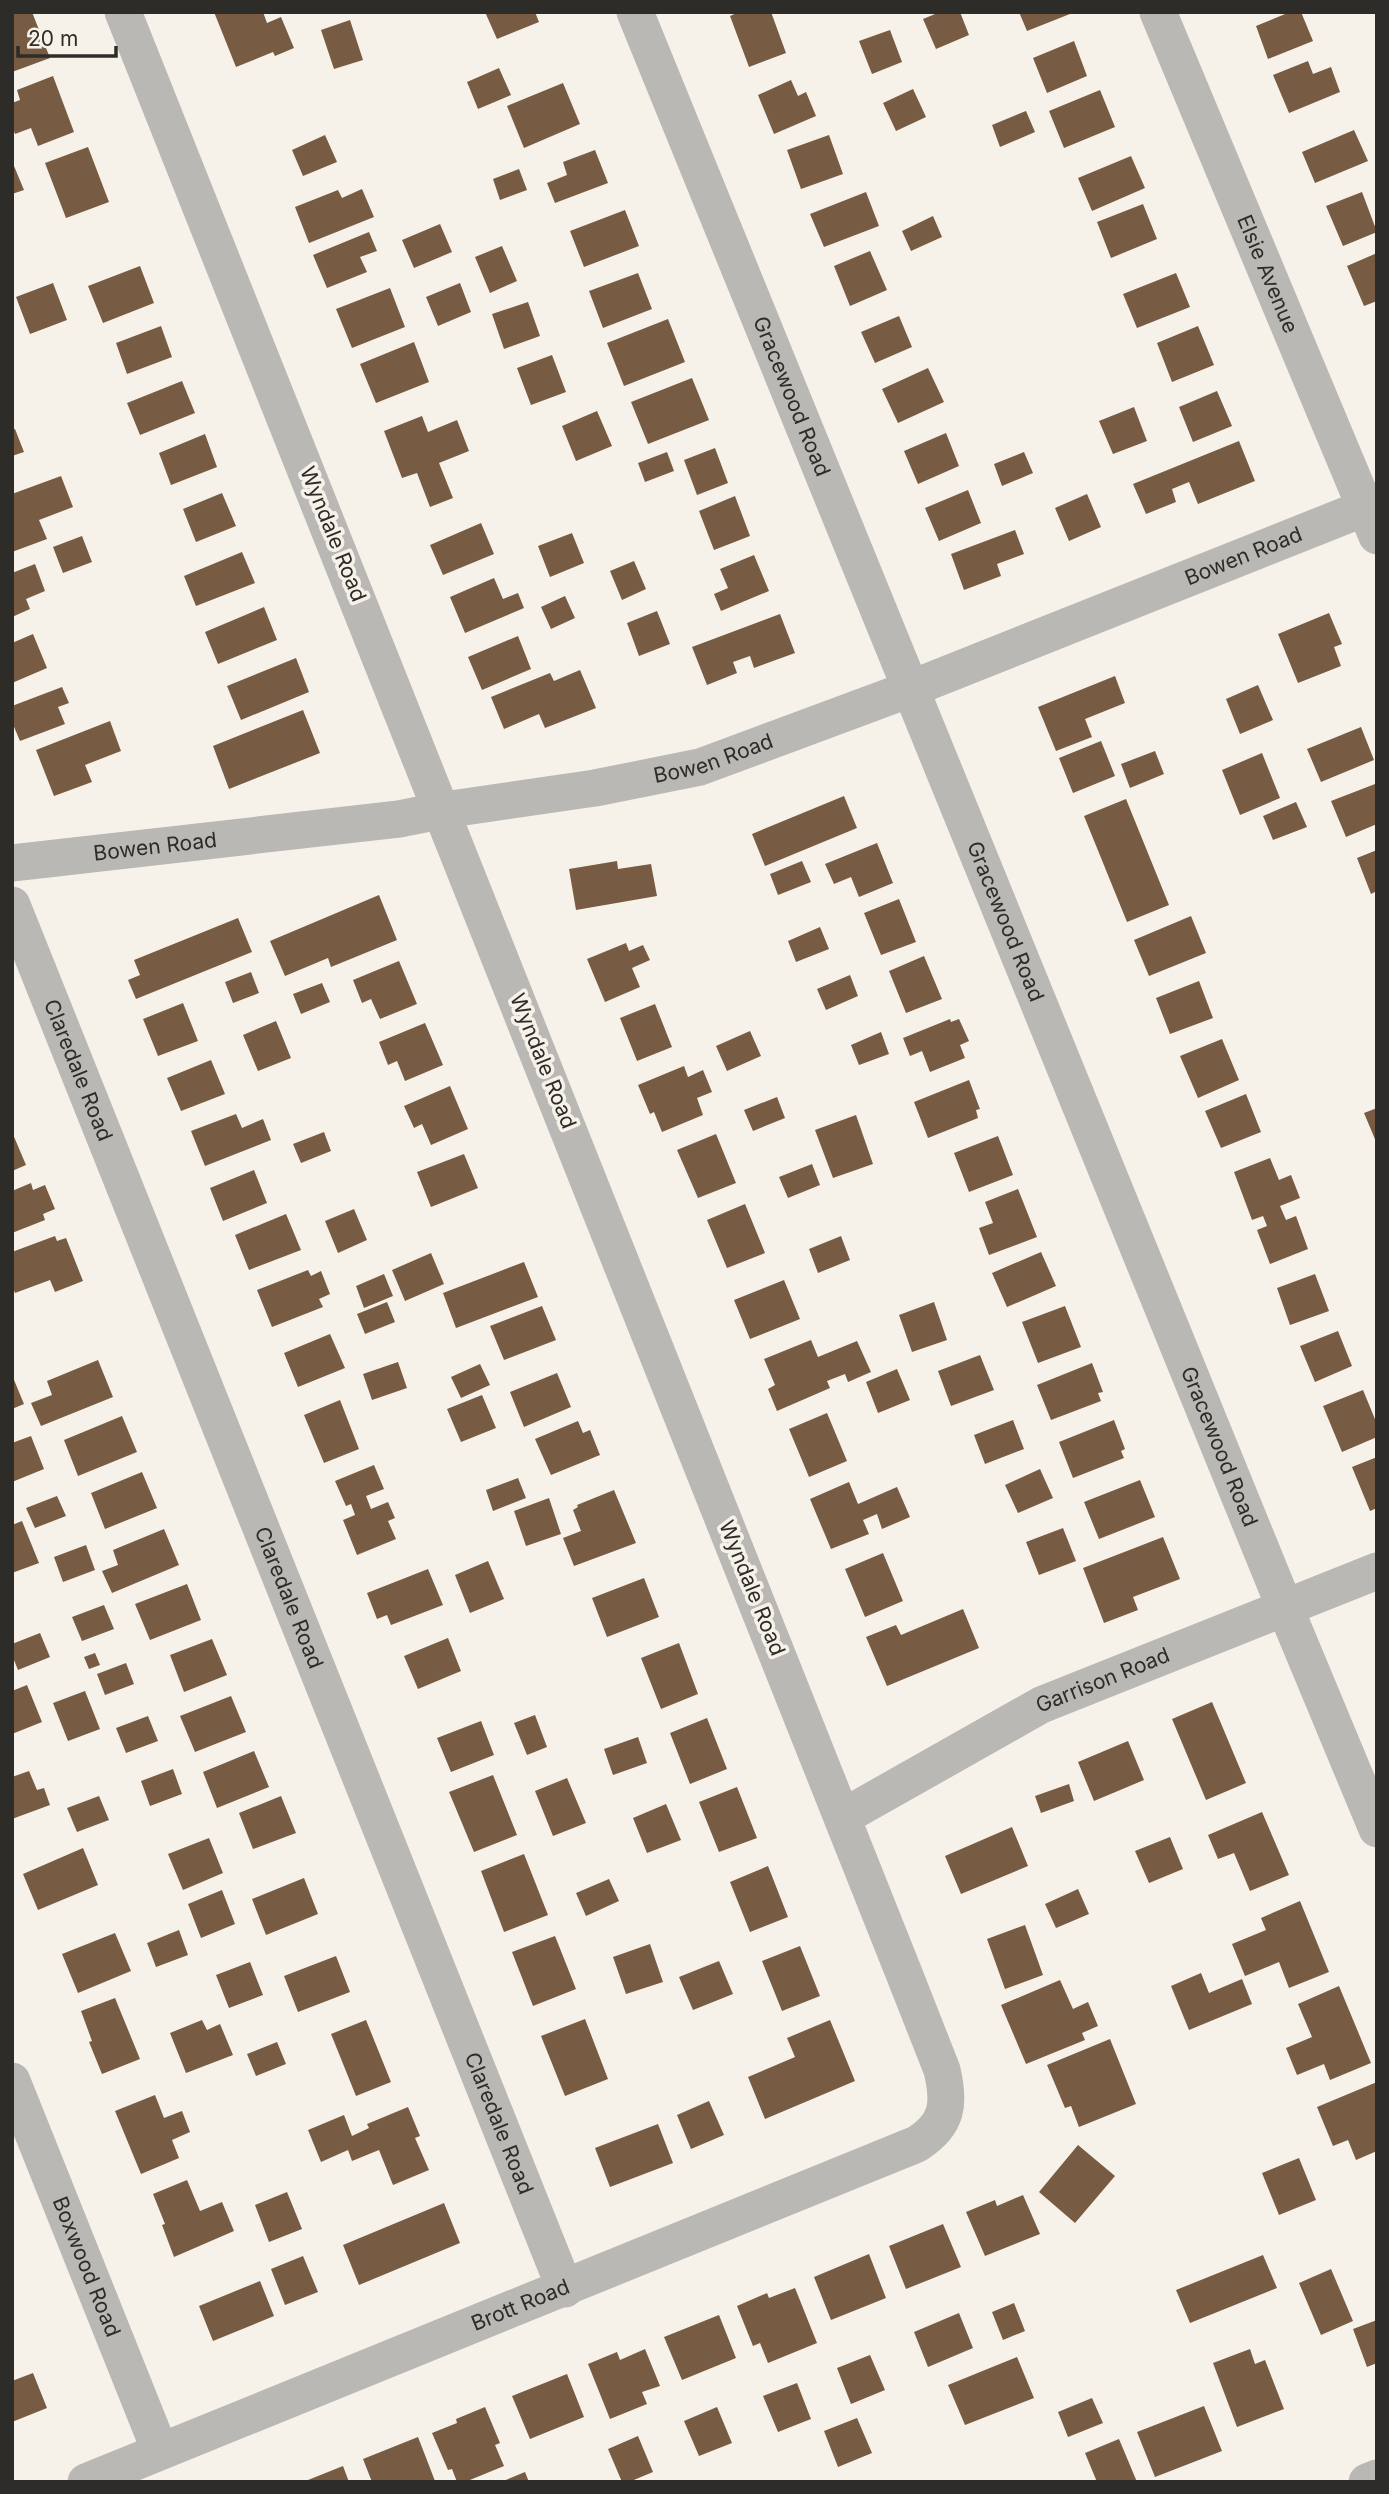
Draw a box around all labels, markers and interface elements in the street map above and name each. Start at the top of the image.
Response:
scale bar [18,14,116,58]
text: 20 m [28,26,78,51]
street label: Elsie Avenue [1232,211,1304,337]
street label: Gracewood Road [748,312,836,480]
street label: Wyndale Road [295,463,372,605]
street label: Bowen Road [1181,521,1306,590]
street label: Bowen Road [651,728,776,788]
street label: Bowen Road [92,827,218,866]
street label: Gracewood Road [962,838,1050,1005]
street label: Wyndale Road [505,990,582,1132]
street label: Claredale Road [39,996,118,1145]
street label: Gracewood Road [1176,1363,1263,1530]
street label: Wyndale Road [714,1517,791,1659]
street label: Claredale Road [250,1523,329,1672]
street label: Garrison Road [1032,1642,1173,1718]
street label: Claredale Road [460,2049,539,2198]
street label: Boxwood Road [48,2193,126,2340]
street label: Brott Road [468,2274,573,2336]

